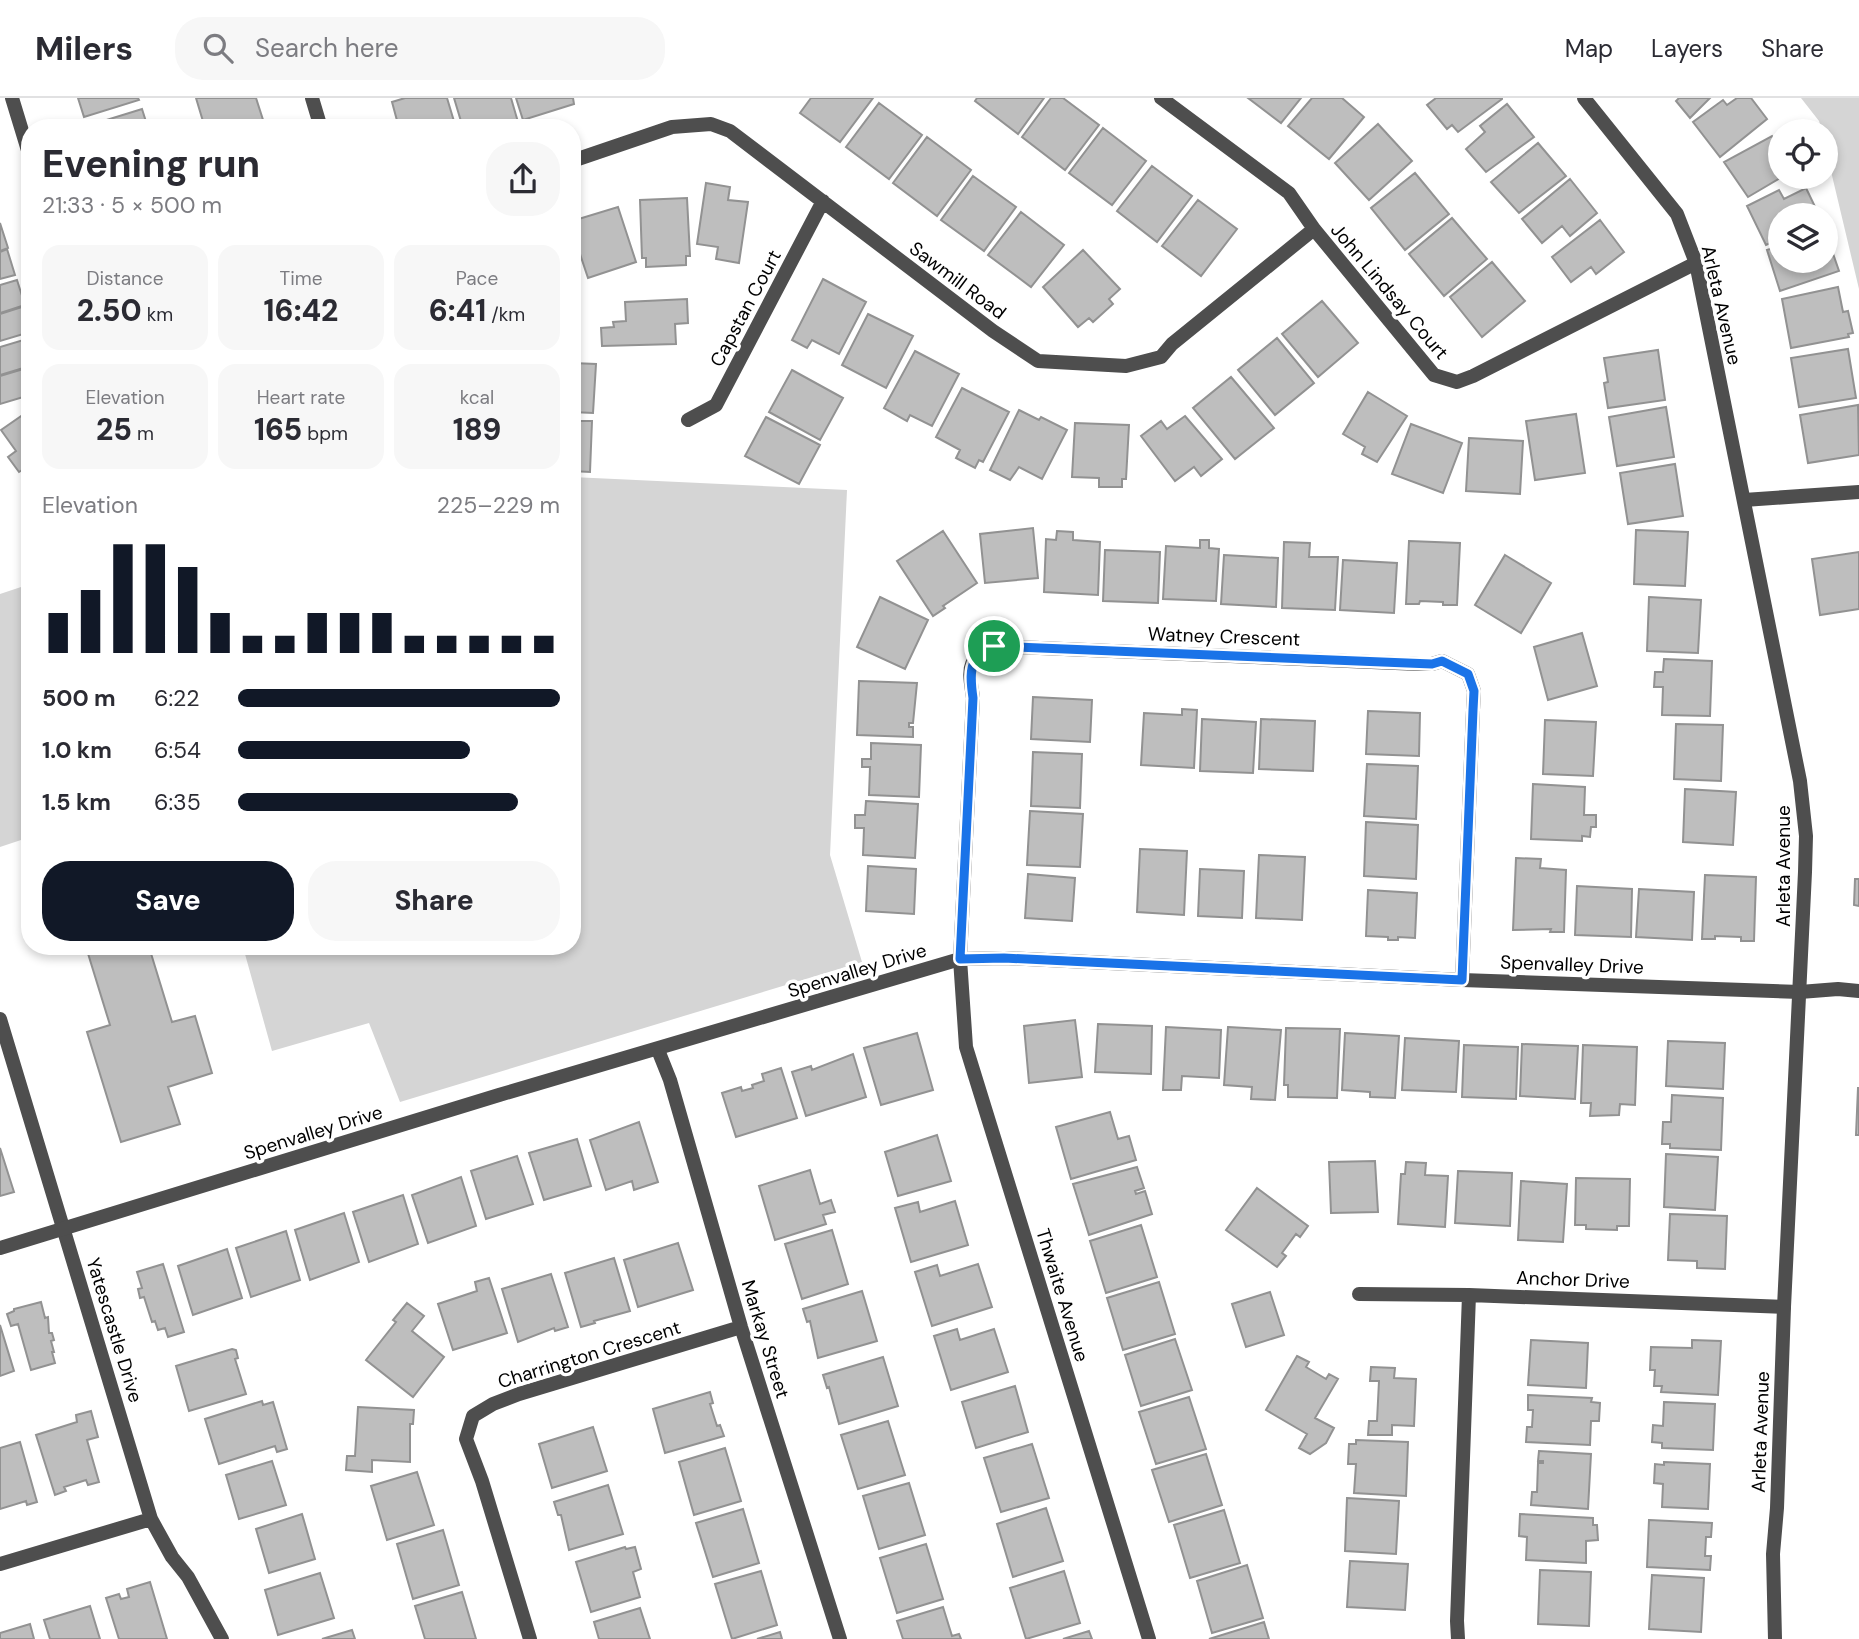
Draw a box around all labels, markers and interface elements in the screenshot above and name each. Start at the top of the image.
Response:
search box [175,17,665,80]
text: Milers [35,27,133,70]
icon: search [199,29,237,67]
text: Search here [255,31,398,65]
text: Map [1565,33,1613,64]
text: Layers [1651,33,1723,64]
text: Share [1761,33,1824,64]
map controls [1768,119,1838,273]
button: locate [1768,119,1838,189]
text: Evening run [42,139,260,189]
button: share [486,142,560,216]
text: 21:33 · 5 × 500 m [42,190,222,220]
button: layers [1768,203,1838,273]
street label: John Lindsay Court [1325,218,1454,365]
street label: Sawmill Road [904,236,1011,325]
street label: Arleta Avenue [1696,243,1747,367]
street label: Capstan Court [704,245,787,371]
text: Distance [86,266,164,291]
text: Time [280,266,322,291]
text: Pace [456,266,498,291]
text: 2.50 [77,291,142,330]
text: 16:42 [264,291,338,330]
text: 6:41 [429,291,486,330]
text: km [142,302,173,327]
text: /km [486,302,525,327]
text: Elevation [85,385,165,410]
text: Heart rate [257,385,345,410]
text: kcal [460,385,494,410]
text: 25 [96,410,132,449]
text: 165 [254,410,302,449]
text: 189 [453,410,501,449]
text: m [132,421,154,446]
text: bpm [302,421,348,446]
text: Elevation [42,490,138,520]
text: 225–229 m [437,490,560,520]
pin [964,616,1024,676]
street label: Watney Crescent [1147,621,1301,652]
icon: arrive [975,627,1013,665]
text: 500 m [42,683,116,713]
text: 6:22 [154,683,200,713]
text: 1.0 km [42,735,112,765]
text: 6:54 [154,735,201,765]
text: 1.5 km [42,787,111,817]
text: 6:35 [154,787,201,817]
street label: Arleta Avenue [1771,805,1796,927]
button: Save [42,861,294,941]
button: Share [308,861,560,941]
street label: Spenvalley Drive [785,938,930,1003]
street label: Spenvalley Drive [1500,949,1644,980]
street label: Spenvalley Drive [241,1100,386,1165]
street label: Thwaite Avenue [1030,1225,1095,1365]
street label: Yatescastle Drive [81,1255,148,1406]
street label: Anchor Drive [1516,1265,1630,1294]
street label: Markay Street [736,1277,795,1401]
street label: Charrington Crescent [495,1315,684,1394]
street label: Arleta Avenue [1746,1371,1775,1493]

